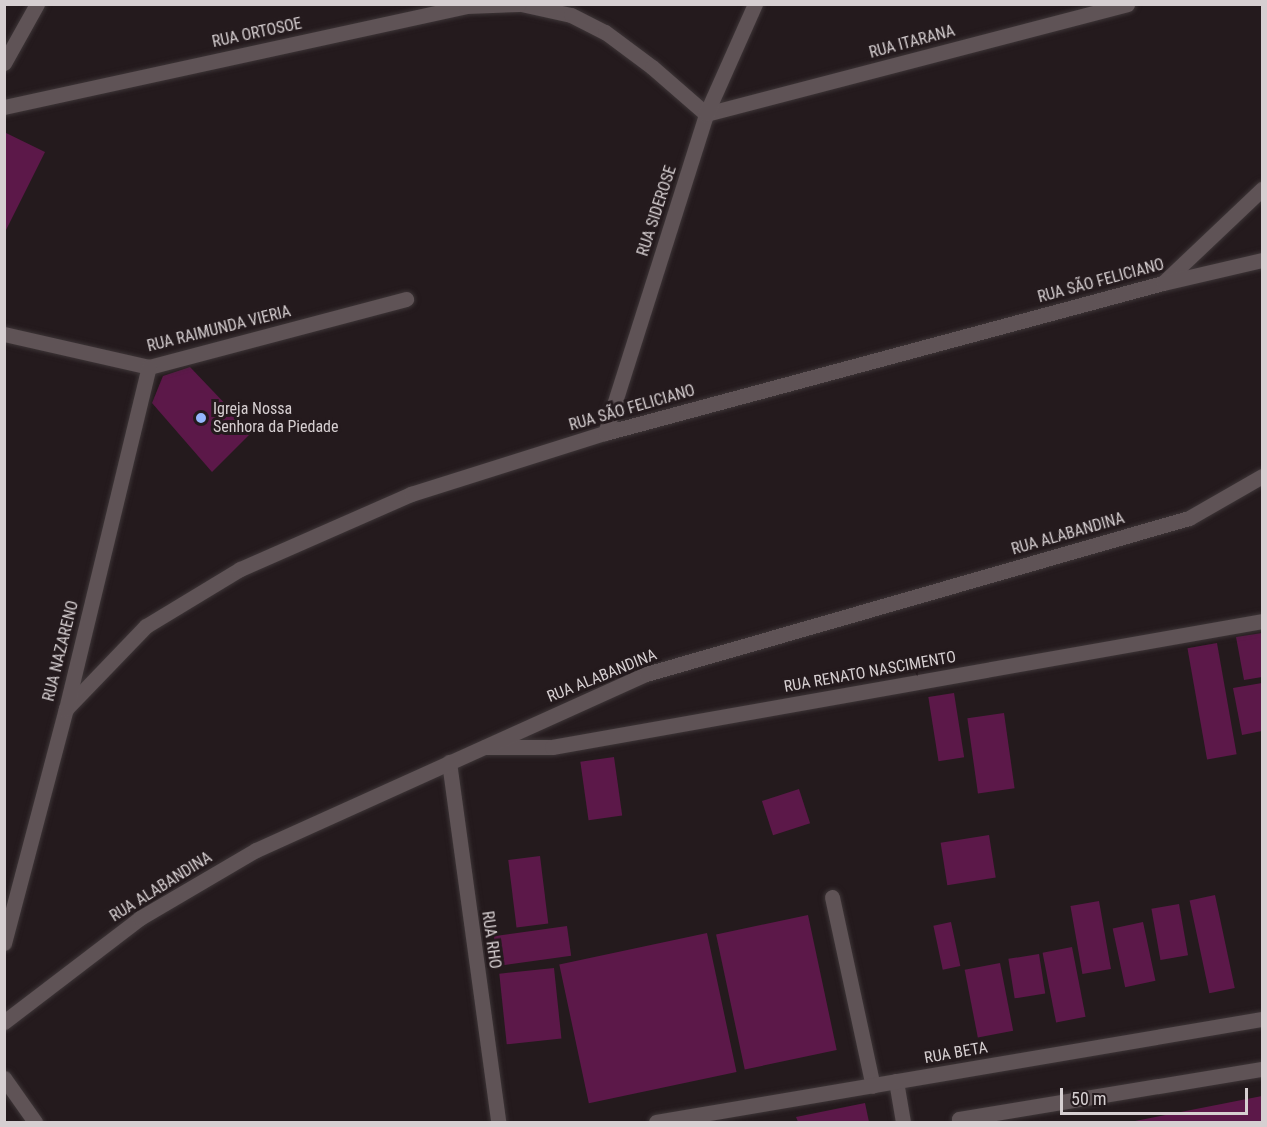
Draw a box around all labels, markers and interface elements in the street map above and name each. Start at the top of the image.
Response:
street label: RUA ORTOSOE [210,14,304,52]
street label: RUA ITARANA [867,21,957,63]
street label: RUA SIDEROSE [633,163,681,259]
street label: RUA SÃO FELICIANO [1036,255,1166,307]
street label: RUA RAIMUNDA VIERIA [145,302,293,356]
street label: RUA SÃO FELICIANO [567,381,697,435]
place label: Igreja Nossa Senhora da Piedade [213,399,339,437]
marker: Igreja Nossa Senhora da Piedade [194,411,208,425]
street label: RUA ALABANDINA [1009,509,1127,559]
street label: RUA NAZARENO [39,599,83,703]
street label: RUA ALABANDINA [544,645,660,707]
street label: RUA RENATO NASCIMENTO [782,647,958,697]
street label: RUA ALABANDINA [106,848,216,926]
street label: RUA RHO [477,910,505,970]
street label: RUA BETA [923,1038,989,1068]
scale bar [1063,1076,1250,1114]
text: 50 m [1071,1088,1106,1109]

